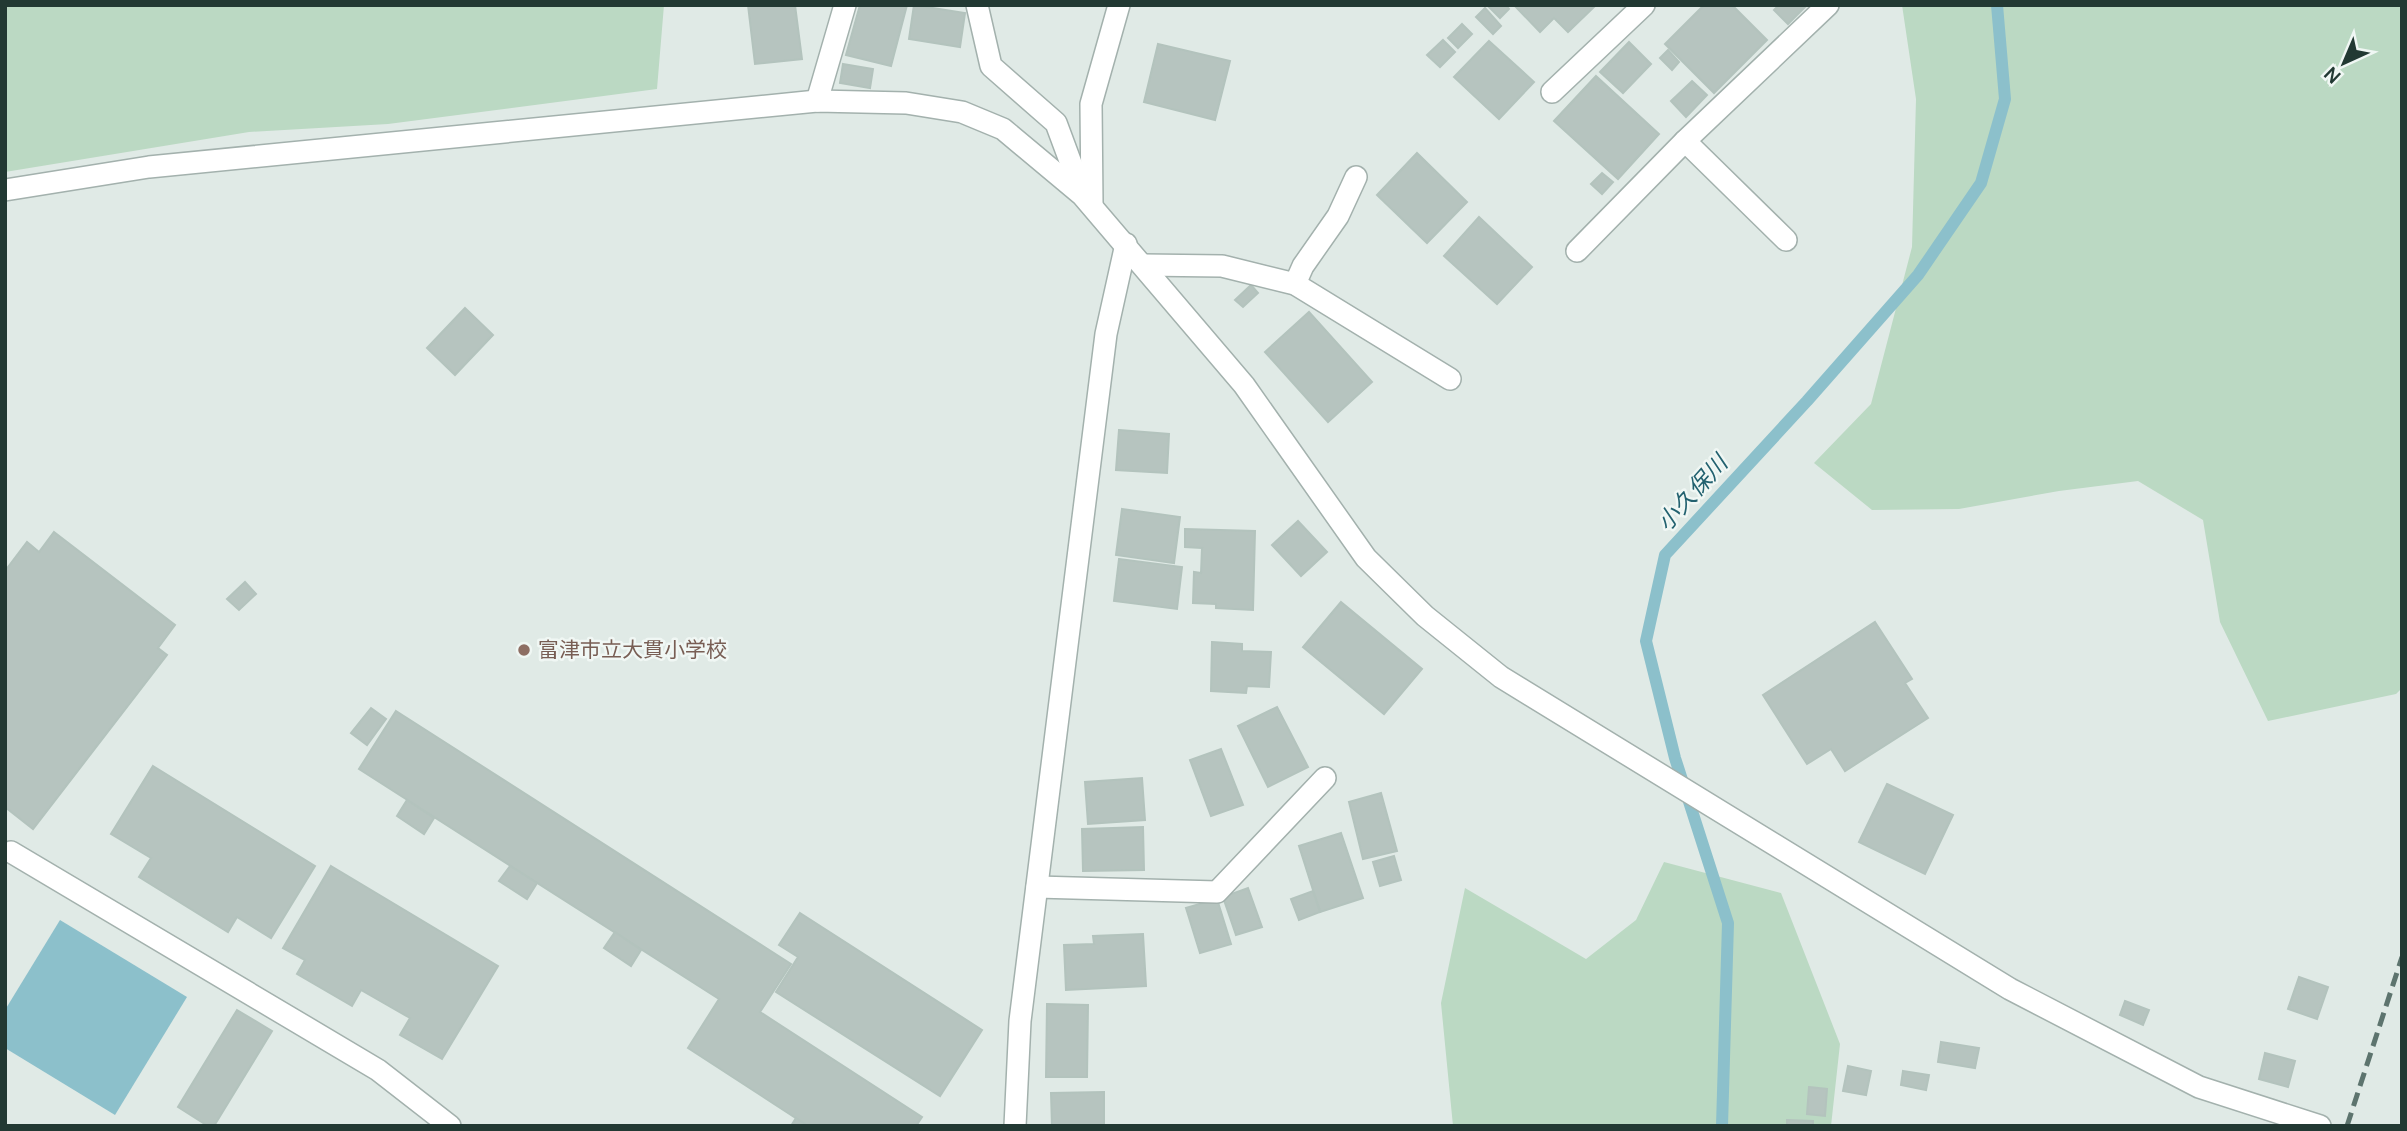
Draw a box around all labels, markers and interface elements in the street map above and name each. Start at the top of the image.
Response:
north arrow [2309,28,2379,98]
text: N [2318,61,2346,89]
water label: 小久保川 [1649,445,1736,537]
place label: 富津市立大貫小学校 [538,635,727,663]
marker: 富津市立大貫小学校 [516,642,532,658]

